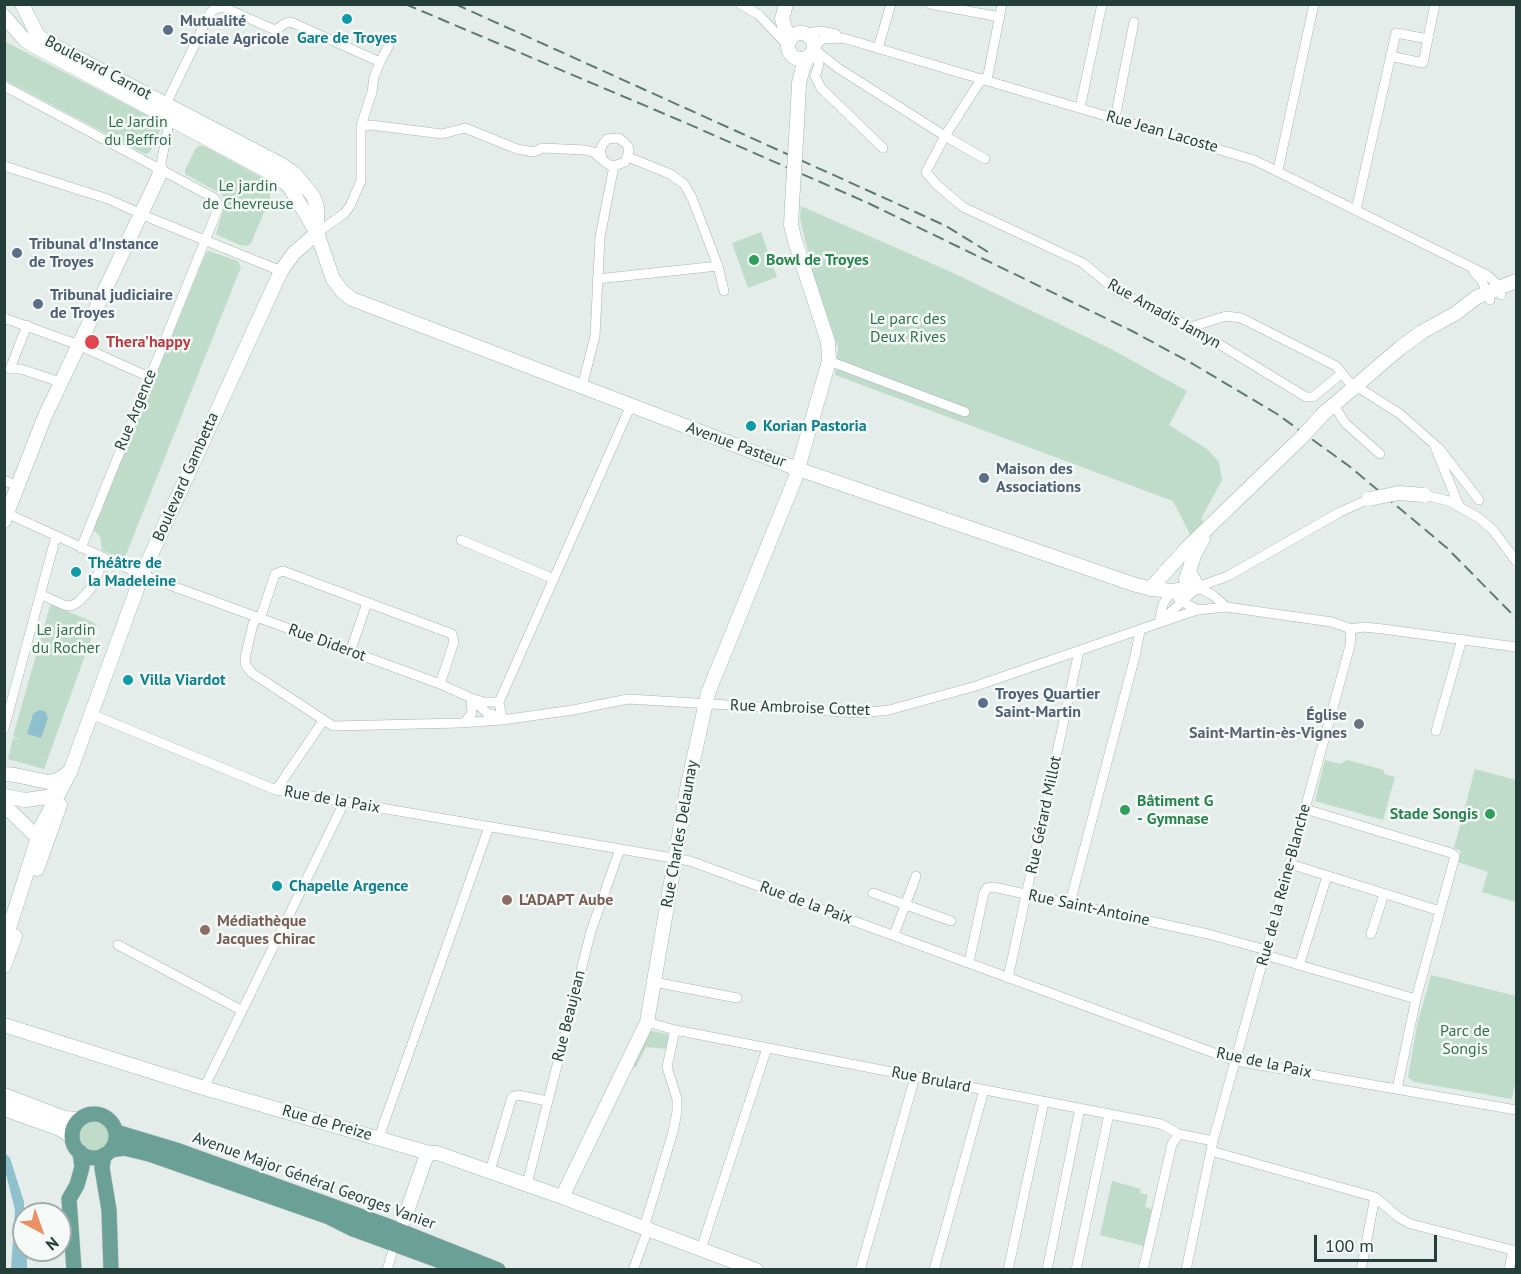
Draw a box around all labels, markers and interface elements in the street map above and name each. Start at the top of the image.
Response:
place label: Mutualité Sociale Agricole [180,11,289,49]
marker: Gare de Troyes [340,12,354,26]
marker: Mutualité Sociale Agricole [161,23,175,37]
place label: Gare de Troyes [297,28,397,48]
street label: Boulevard Carnot [41,32,155,104]
street label: Rue Jean Lacoste [1104,107,1220,157]
park label: Le Jardin du Beffroi [104,112,172,150]
park label: Le jardin de Chevreuse [202,176,294,214]
place label: Tribunal d'Instance de Troyes [29,234,159,272]
marker: Tribunal d'Instance de Troyes [10,246,24,260]
place label: Bowl de Troyes [766,250,869,270]
marker: Bowl de Troyes [747,253,761,267]
street label: Rue Amadis Jamyn [1104,275,1224,353]
place label: Tribunal judiciaire de Troyes [50,285,173,323]
marker: Tribunal judiciaire de Troyes [31,297,45,311]
park label: Le parc des Deux Rives [870,309,946,347]
place label: Thera'happy [106,332,190,352]
marker: Thera'happy [83,333,101,351]
street label: Rue Argence [111,367,161,453]
street label: Boulevard Gambetta [149,409,223,545]
place label: Korian Pastoria [763,416,867,436]
street label: Avenue Pasteur [684,418,788,472]
marker: Korian Pastoria [744,419,758,433]
place label: Maison des Associations [996,459,1081,497]
marker: Maison des Associations [977,471,991,485]
place label: Théâtre de la Madeleine [88,553,176,591]
marker: Théâtre de la Madeleine [69,565,83,579]
park label: Le jardin du Rocher [32,620,100,658]
street label: Rue Diderot [286,620,368,666]
place label: Villa Viardot [140,670,226,690]
marker: Villa Viardot [121,673,135,687]
place label: Troyes Quartier Saint-Martin [995,684,1100,722]
street label: Rue Ambroise Cottet [730,696,870,720]
marker: Troyes Quartier Saint-Martin [976,696,990,710]
place label: Église Saint-Martin-ès-Vignes [1189,705,1347,743]
marker: Église Saint-Martin-ès-Vignes [1352,717,1366,731]
street label: Rue Gérard Millot [1022,754,1066,876]
street label: Rue Charles Delaunay [658,759,702,909]
street label: Rue de la Paix [283,782,381,818]
place label: Bâtiment G - Gymnase [1137,791,1213,829]
street label: Rue de la Reine-Blanche [1253,802,1315,968]
marker: Bâtiment G - Gymnase [1118,803,1132,817]
place label: Stade Songis [1390,804,1478,824]
marker: Stade Songis [1483,807,1497,821]
place label: Chapelle Argence [289,876,408,896]
street label: Rue de la Paix [757,877,855,929]
marker: Chapelle Argence [270,879,284,893]
street label: Rue Saint-Antoine [1027,886,1151,930]
place label: L'ADAPT Aube [519,890,613,910]
marker: L'ADAPT Aube [500,893,514,907]
place label: Médiathèque Jacques Chirac [217,911,315,949]
marker: Médiathèque Jacques Chirac [198,923,212,937]
street label: Rue Beaujean [548,968,590,1064]
park label: Parc de Songis [1440,1021,1490,1059]
street label: Rue de la Paix [1215,1044,1313,1082]
street label: Rue Brulard [890,1063,972,1097]
street label: Rue de Preize [280,1101,374,1145]
street label: Avenue Major Général Georges Vanier [190,1128,438,1234]
north arrow [12,1202,72,1262]
scale bar [1317,1223,1440,1261]
text: N [42,1233,63,1255]
text: 100 m [1325,1234,1374,1257]

